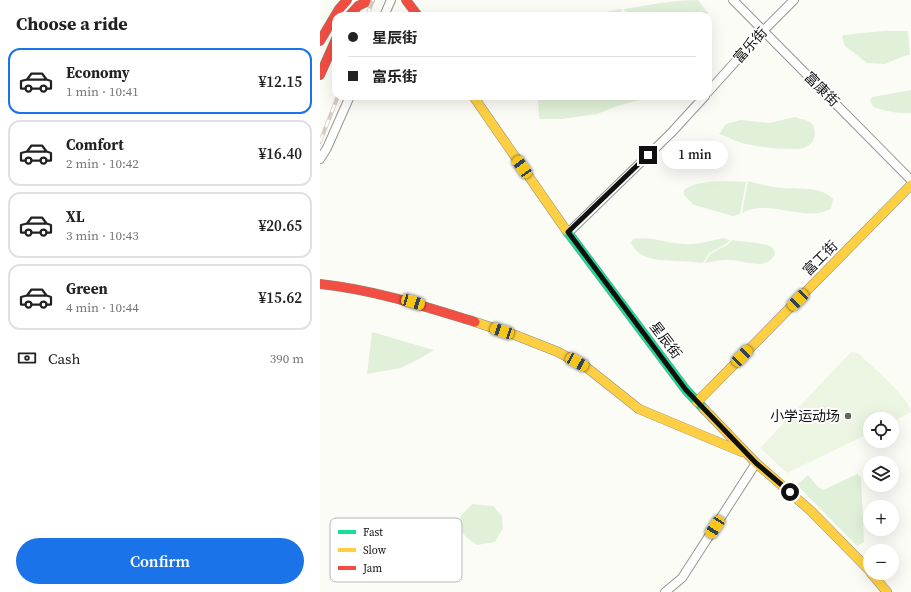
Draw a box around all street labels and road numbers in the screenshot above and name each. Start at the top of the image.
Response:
street label: 富乐街 [729,23,771,67]
street label: 富康街 [800,67,844,111]
street label: 富工街 [798,236,842,280]
street label: 星辰街 [645,317,687,363]

